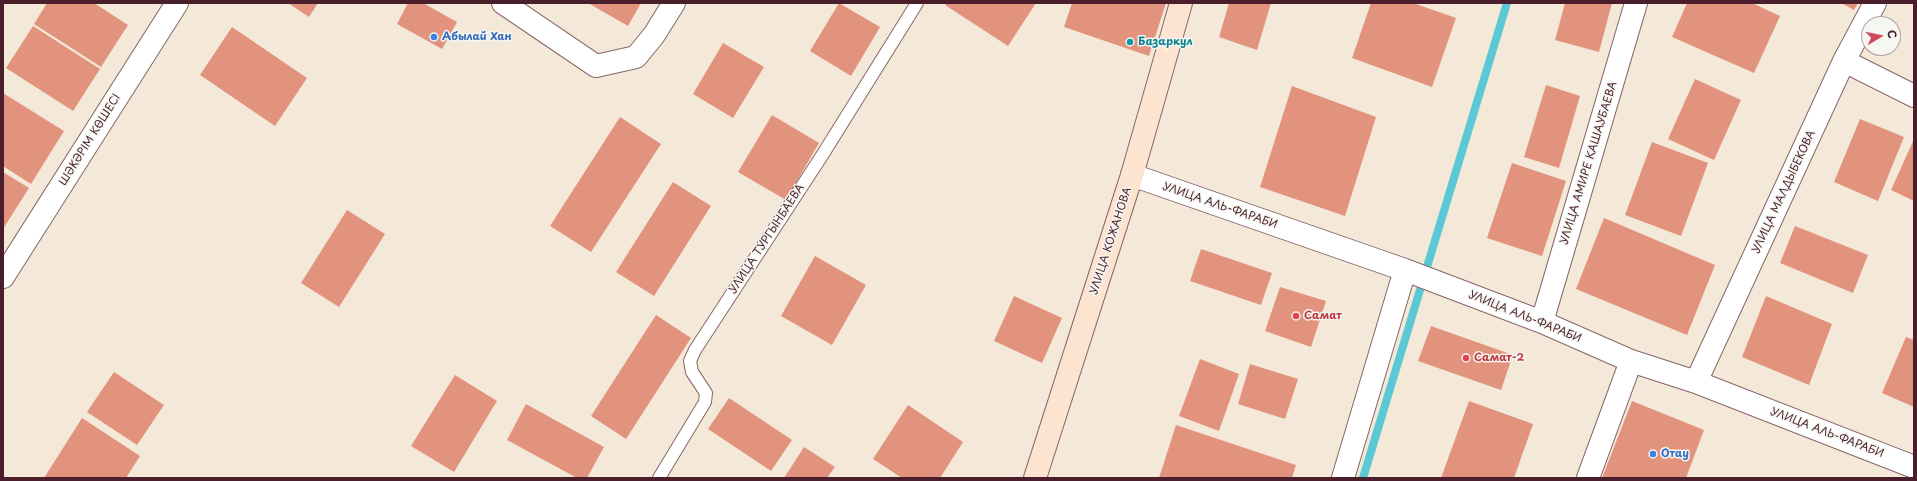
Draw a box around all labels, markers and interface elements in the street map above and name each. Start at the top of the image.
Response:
north arrow [1861,16,1901,56]
text: С [1883,28,1901,40]
place label: Абылай Хан [442,30,512,44]
marker: Абылай Хан [429,32,439,42]
place label: Базаркул [1138,35,1193,49]
marker: Базаркул [1125,37,1135,47]
street label: УЛИЦА АМИРЕ КАШАУБАЕВА [1558,80,1620,246]
street label: ШӘКӘРІМ КӨШЕСІ [57,92,123,188]
street label: УЛИЦА МАЛДЫБЕКОВА [1750,129,1818,255]
street label: УЛИЦА АЛЬ-ФАРАБИ [1161,180,1279,232]
street label: УЛИЦА ТУРГЫНБАЕВА [727,182,807,296]
street label: УЛИЦА КОЖАНОВА [1087,186,1135,296]
street label: УЛИЦА АЛЬ-ФАРАБИ [1467,288,1583,346]
place label: Самат [1304,309,1342,323]
marker: Самат [1291,311,1301,321]
place label: Самат-2 [1474,351,1524,365]
marker: Самат-2 [1461,353,1471,363]
street label: УЛИЦА АЛЬ-ФАРАБИ [1768,405,1886,461]
place label: Отау [1661,447,1689,461]
marker: Отау [1648,449,1658,459]

